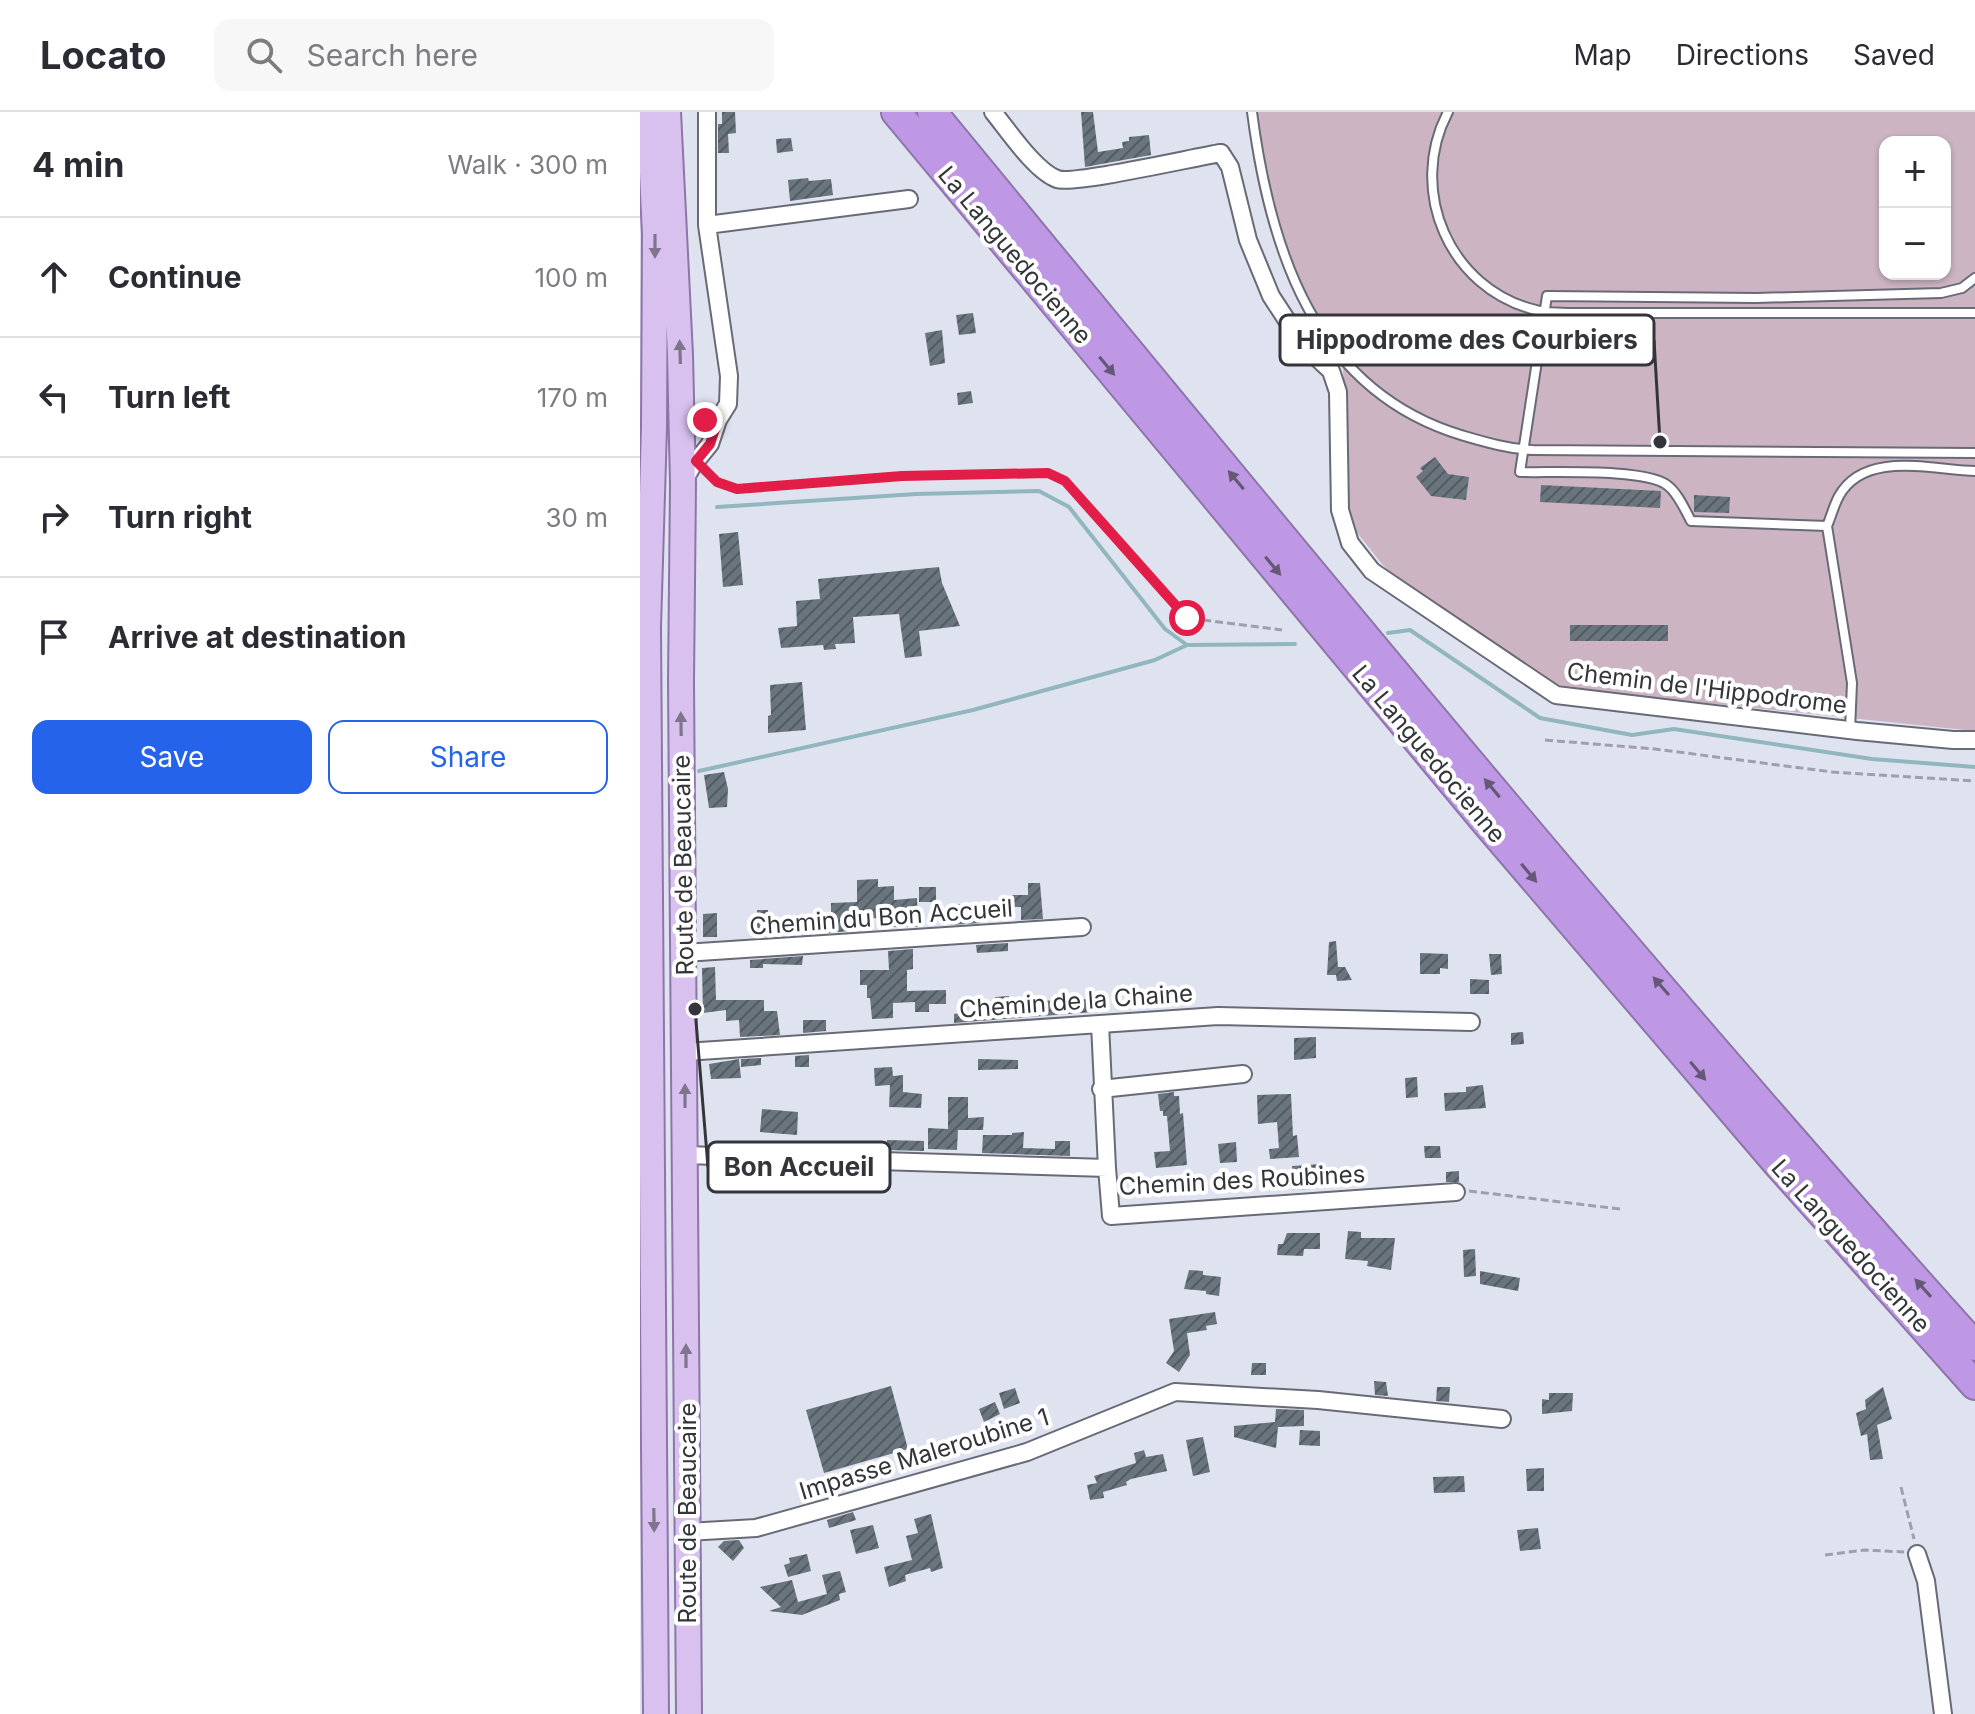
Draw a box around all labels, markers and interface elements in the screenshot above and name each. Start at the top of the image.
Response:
search box [214,19,774,91]
text: Locato [40,32,166,78]
icon: search [242,33,286,77]
text: Search here [306,37,478,73]
text: Map [1573,38,1632,72]
text: Directions [1676,38,1809,72]
text: Saved [1853,38,1935,72]
map controls [1879,136,1951,280]
button: + [1879,136,1951,208]
text: 4 min [32,144,124,185]
text: Walk · 300 m [447,149,608,180]
street label: La Languedocienne [932,160,1098,350]
button: − [1879,208,1951,280]
one-way arrow [649,234,661,259]
icon: ahead [32,255,76,299]
text: Continue [108,259,242,295]
text: 100 m [535,262,608,293]
callout: Hippodrome des Courbiers [1280,315,1654,365]
text: Hippodrome des Courbiers [1296,324,1638,355]
one-way arrow [673,339,686,364]
one-way arrow [1098,355,1115,375]
icon: left [32,375,76,419]
text: Turn left [108,379,230,415]
text: 170 m [537,382,608,413]
route end [687,402,723,438]
one-way arrow [1228,471,1245,491]
icon: right [32,495,76,539]
text: Turn right [108,499,252,535]
text: 30 m [545,502,608,533]
one-way arrow [1264,555,1281,575]
route start [1169,600,1205,636]
icon: arrive [32,615,76,659]
text: Arrive at destination [108,619,406,655]
street label: Chemin de l'Hippodrome [1565,656,1849,720]
street label: La Languedocienne [1346,659,1512,849]
one-way arrow [675,711,687,736]
button: Save [32,720,312,794]
button: Share [328,720,608,794]
street label: Route de Beaucaire [667,754,699,976]
one-way arrow [1484,778,1501,798]
one-way arrow [1520,862,1537,882]
street label: Chemin du Bon Accueil [748,893,1014,941]
one-way arrow [1652,976,1670,995]
street label: Chemin de la Chaine [958,978,1194,1024]
one-way arrow [1689,1060,1706,1080]
one-way arrow [679,1083,691,1108]
callout: Bon Accueil [708,1142,890,1192]
text: Bon Accueil [724,1151,874,1182]
street label: La Languedocienne [1766,1153,1936,1339]
street label: Chemin des Roubines [1118,1159,1366,1201]
one-way arrow [1915,1278,1932,1298]
one-way arrow [680,1343,693,1368]
street label: Impasse Maleroubine 1 [796,1402,1052,1506]
street label: Route de Beaucaire [673,1403,702,1623]
one-way arrow [648,1508,660,1533]

